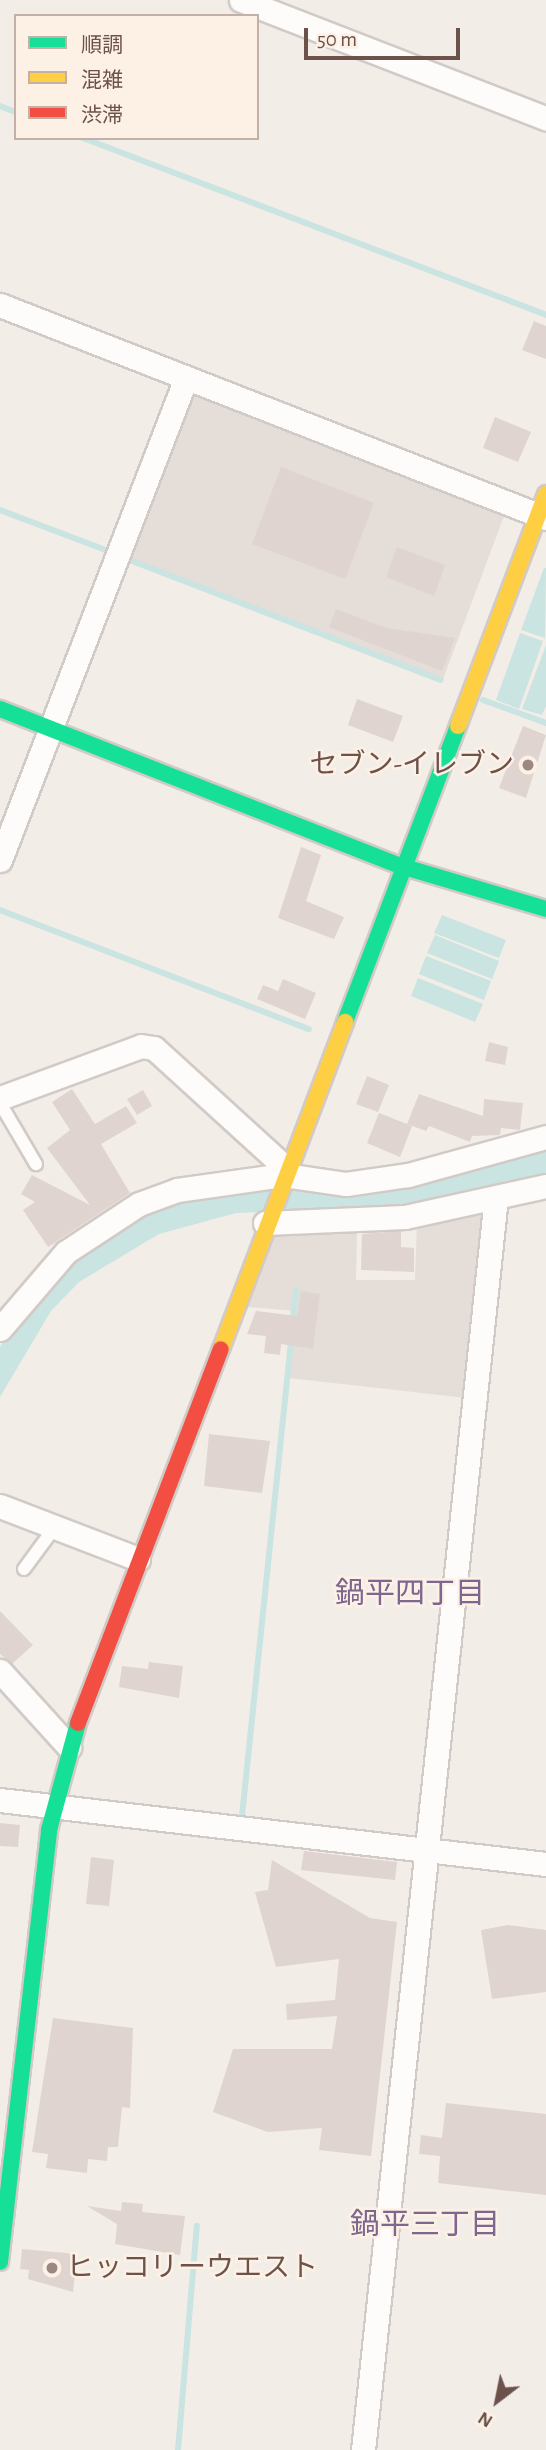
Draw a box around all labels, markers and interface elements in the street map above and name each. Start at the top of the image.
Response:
legend [14,14,259,140]
scale bar [308,14,464,58]
text: 50 m [317,29,357,50]
text: 順調 [81,35,123,56]
text: 混雑 [81,70,123,91]
text: 渋滞 [81,105,123,126]
place label: セブン-イレブン [309,748,514,782]
marker: セブン-イレブン [520,757,536,773]
district label: 鍋平四丁目 [335,1576,485,1612]
district label: 鍋平三丁目 [350,2207,500,2243]
place label: ヒッコリーウエスト [66,2251,318,2285]
marker: ヒッコリーウエスト [44,2260,60,2276]
north arrow [462,2366,532,2436]
text: N [475,2408,496,2431]

